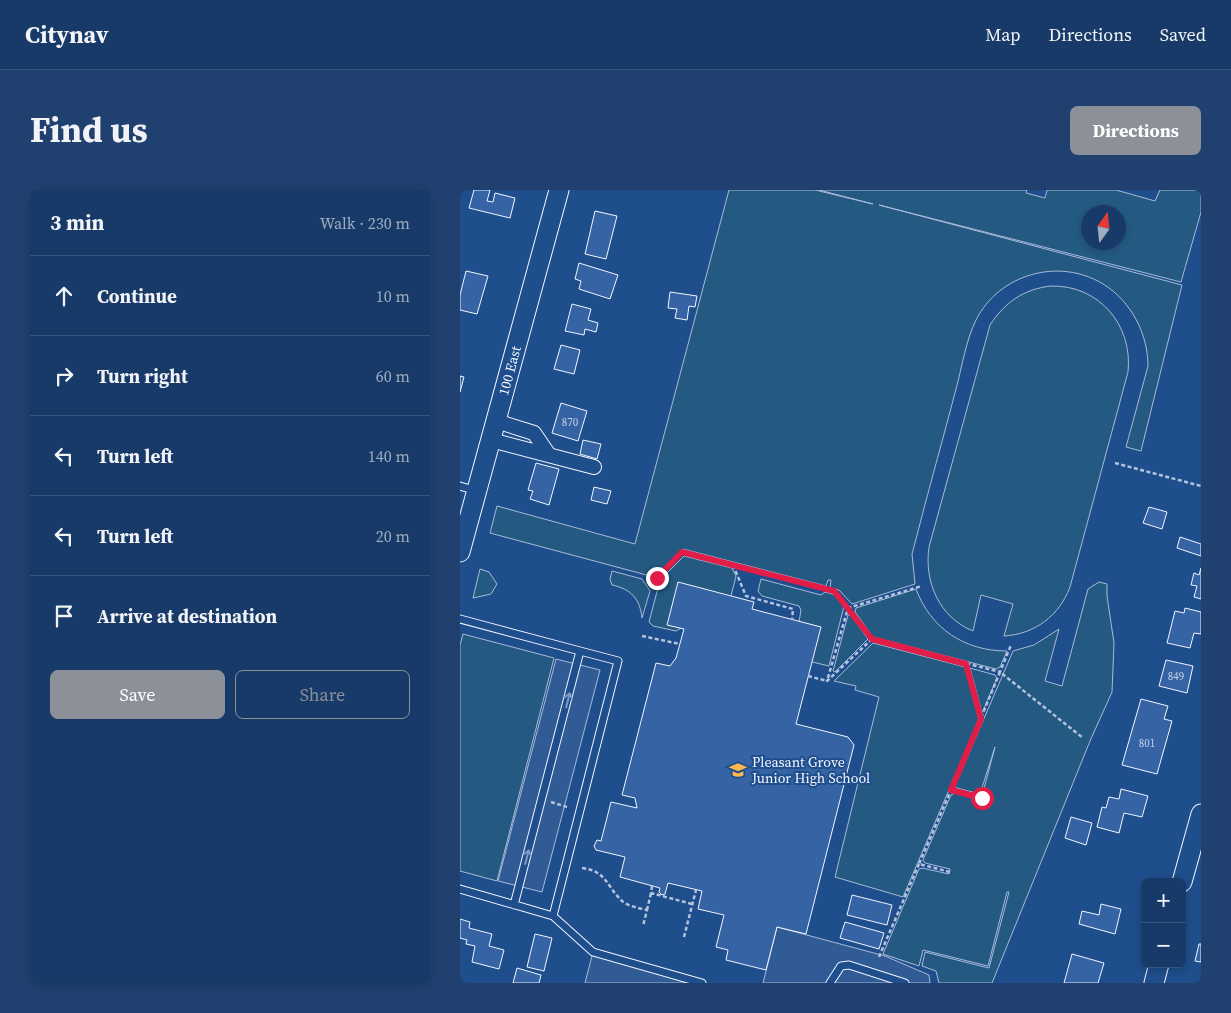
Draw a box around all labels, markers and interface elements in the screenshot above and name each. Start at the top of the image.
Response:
text: Citynav [25,18,109,51]
text: Map [985,22,1021,47]
text: Directions [1049,22,1132,47]
text: Saved [1160,22,1206,47]
text: Find us [30,106,148,154]
button: Directions [1070,106,1201,155]
north arrow [1081,205,1126,250]
text: 3 min [50,208,105,237]
text: Walk · 230 m [320,212,410,234]
icon: ahead [50,282,78,310]
text: Continue [97,283,177,309]
text: 10 m [376,285,410,307]
street label: 100 East [493,343,526,398]
icon: right [50,362,78,390]
text: Turn right [97,363,188,389]
text: 60 m [376,365,410,387]
house number: 870 [562,415,579,430]
icon: left [50,442,78,470]
text: Turn left [97,443,173,469]
text: 140 m [368,445,410,467]
icon: left [50,522,78,550]
text: Turn left [97,523,173,549]
text: 20 m [376,525,410,547]
route end [646,567,669,590]
icon: arrive [50,602,78,630]
text: Arrive at destination [97,603,277,629]
house number: 849 [1168,669,1184,684]
button: Save [50,670,225,719]
button: Share [235,670,410,719]
one-way arrow [564,693,573,709]
house number: 801 [1139,736,1155,751]
place label: Pleasant Grove Junior High School [751,752,870,788]
school or university icon: Pleasant Grove Junior High School [728,760,748,780]
route start [971,787,994,810]
one-way arrow [523,850,532,866]
map controls [1141,878,1186,968]
button: + [1141,878,1186,923]
button: − [1141,923,1186,968]

